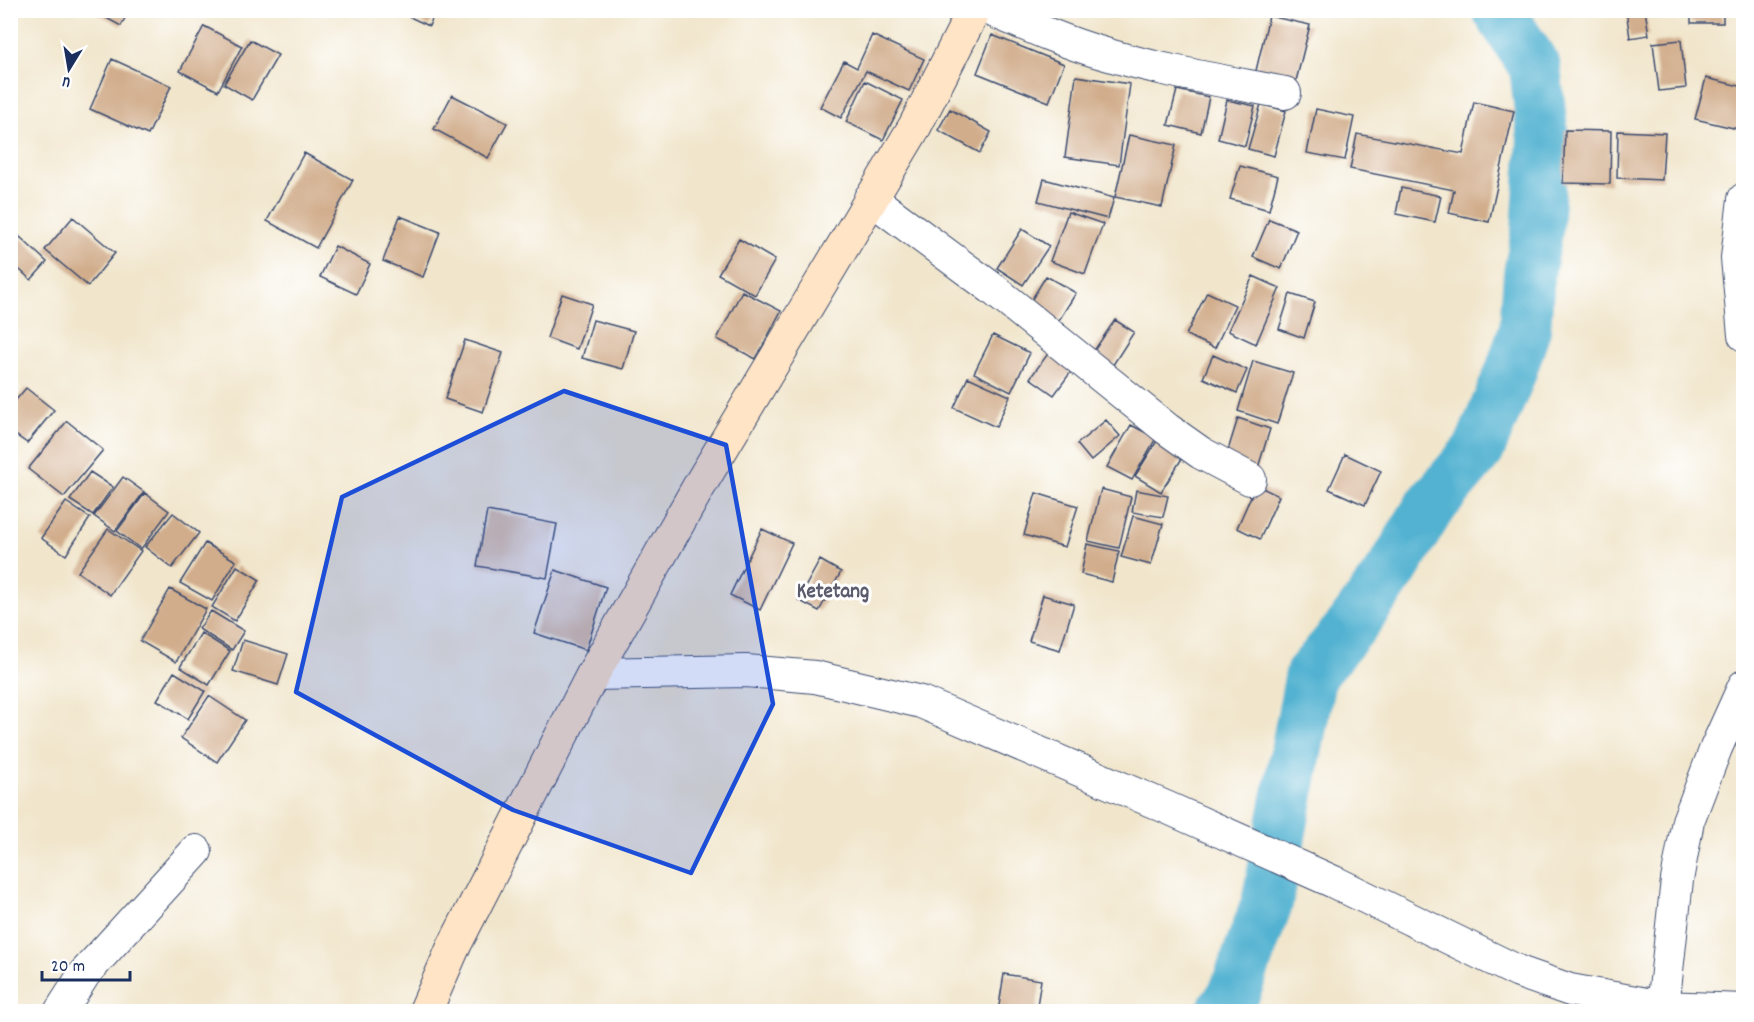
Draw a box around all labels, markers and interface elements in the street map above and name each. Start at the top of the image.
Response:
north arrow [39,39,99,99]
text: U [60,69,73,93]
district label: Ketetang [797,578,869,608]
scale bar [42,944,130,982]
text: 20 m [51,955,85,980]

